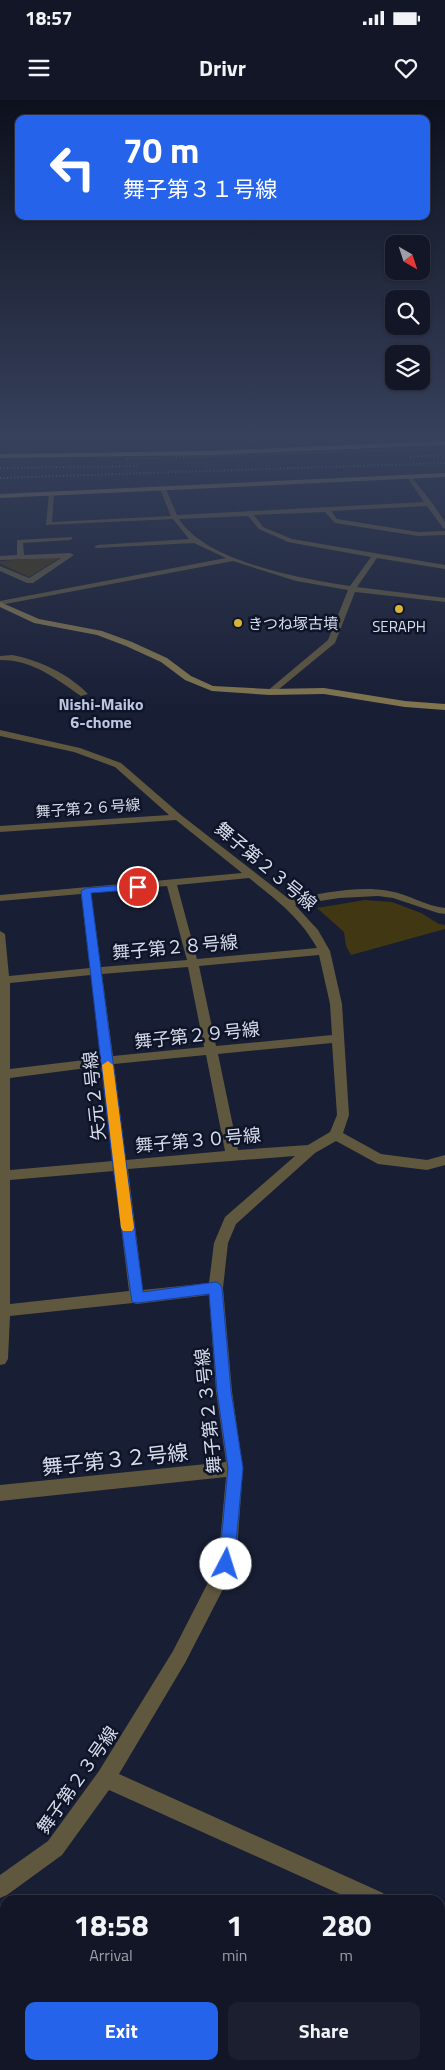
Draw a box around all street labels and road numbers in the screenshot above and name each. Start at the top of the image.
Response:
street label: 舞子第２６号線 [35,793,141,823]
street label: 舞子第２３号線 [209,815,323,917]
street label: 舞子第２８号線 [111,928,239,966]
street label: 舞子第２９号線 [133,1015,261,1055]
street label: 矢元２号線 [76,1050,112,1142]
street label: 舞子第３０号線 [134,1121,262,1159]
street label: 舞子第２３号線 [188,1347,228,1475]
street label: 舞子第３２号線 [40,1435,190,1483]
street label: 舞子第２３号線 [30,1721,124,1839]

